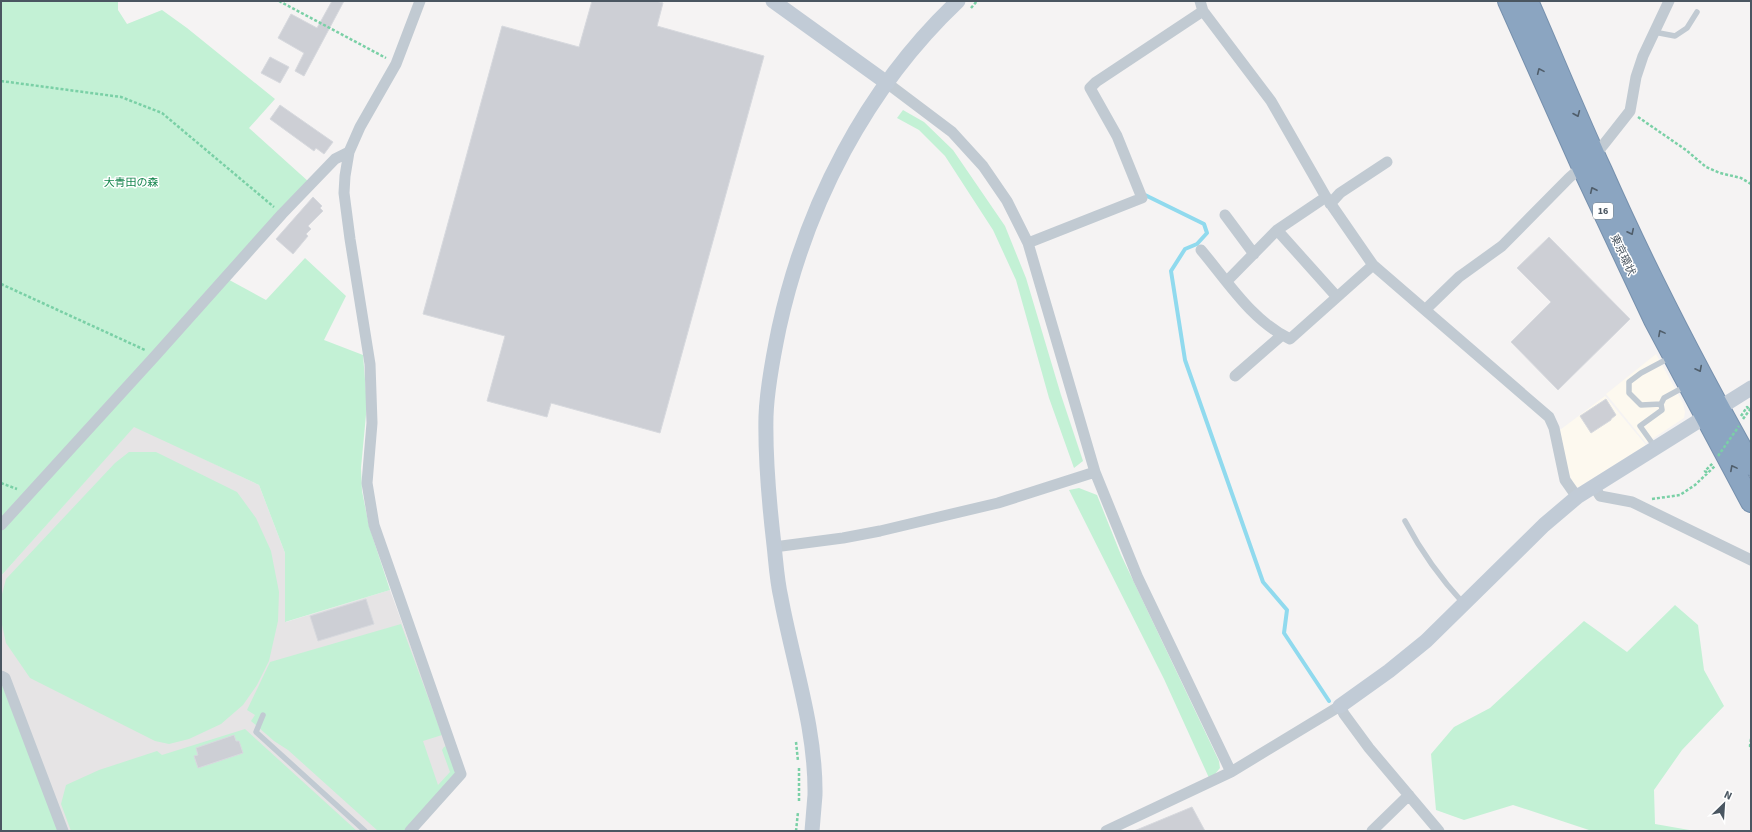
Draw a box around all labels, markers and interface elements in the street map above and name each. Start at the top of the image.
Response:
one-way arrow [1536,68,1544,75]
one-way arrow [1572,110,1580,117]
park label: 大青田の森 [104,175,159,190]
one-way arrow [1590,187,1598,194]
road number: 16 [1593,203,1613,219]
one-way arrow [1626,228,1634,235]
street label: 東京環状 [1607,232,1640,279]
one-way arrow [1658,330,1665,337]
one-way arrow [1694,364,1702,372]
one-way arrow [1730,465,1737,472]
north arrow [1704,784,1744,824]
text: N [1722,787,1735,804]

